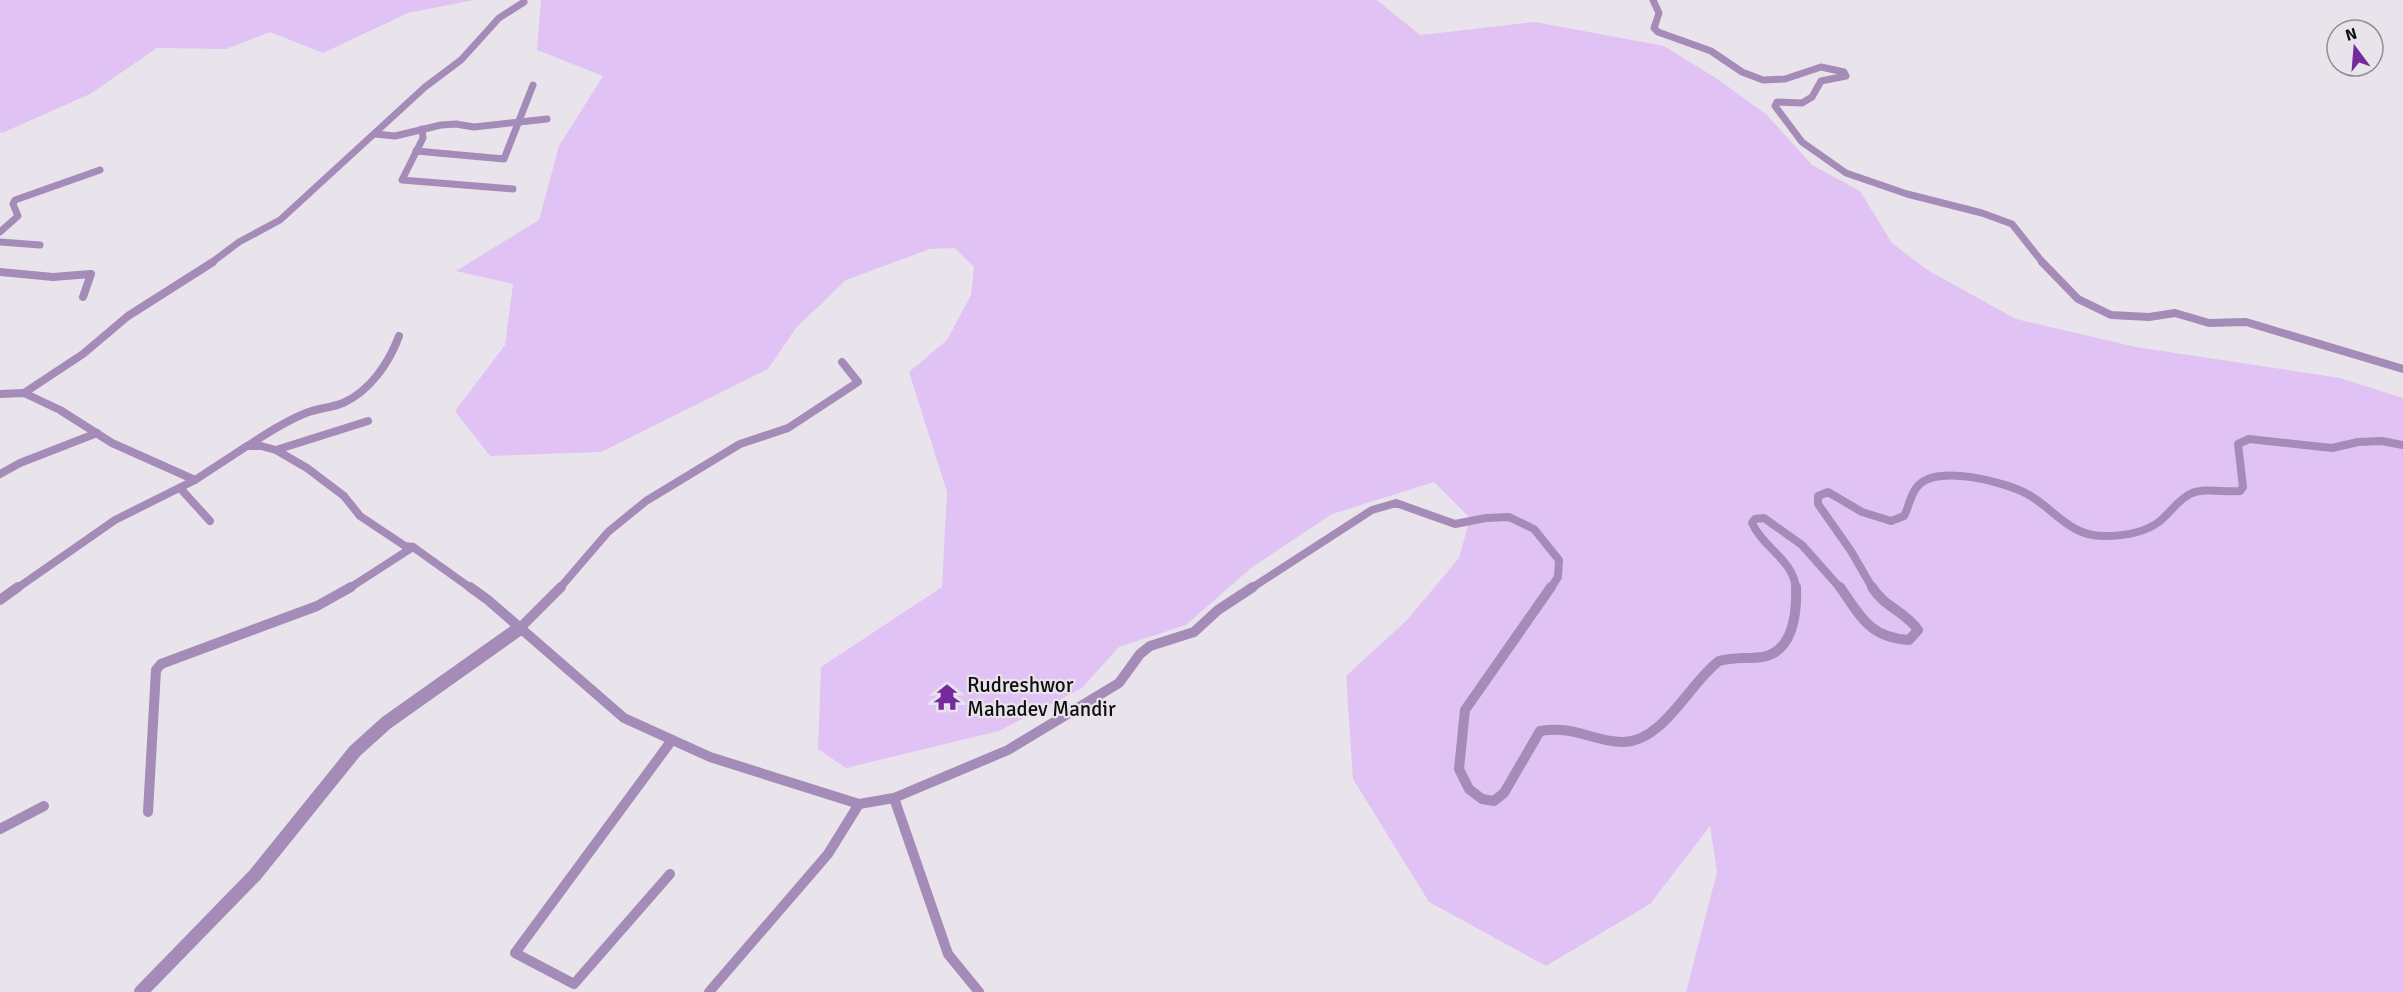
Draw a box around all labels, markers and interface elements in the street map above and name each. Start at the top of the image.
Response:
north arrow [2325,18,2385,78]
text: N [2343,23,2359,46]
place label: Rudreshwor Mahadev Mandir [967,672,1116,722]
temple icon: Rudreshwor Mahadev Mandir [932,682,962,712]

